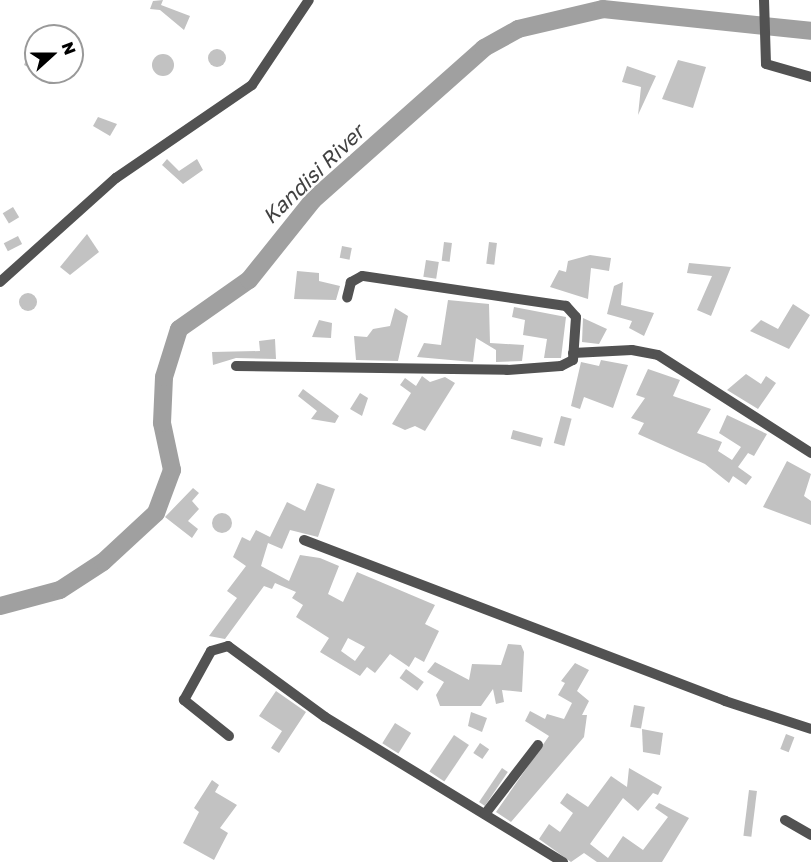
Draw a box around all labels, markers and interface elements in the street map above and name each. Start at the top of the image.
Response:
north arrow [24,24,84,84]
text: N [57,39,80,58]
water label: Kandisi River [257,119,369,229]

